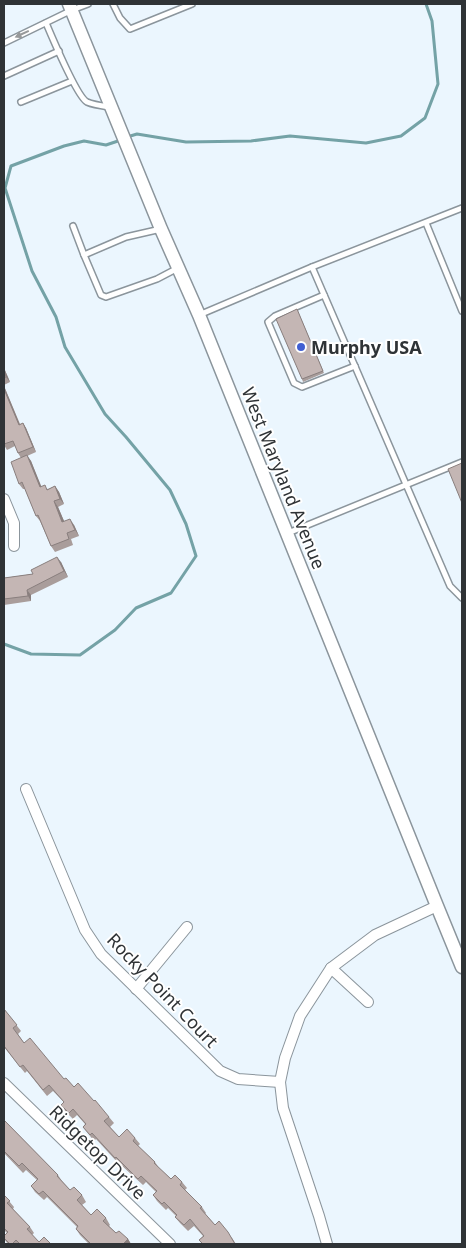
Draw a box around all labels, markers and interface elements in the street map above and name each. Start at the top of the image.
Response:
one-way arrow [15,31,29,39]
place label: Murphy USA [311,335,422,359]
marker: Murphy USA [295,341,307,353]
street label: West Maryland Avenue [237,383,331,573]
street label: Rocky Point Court [102,928,224,1053]
street label: Ridgetop Drive [44,1100,152,1204]

